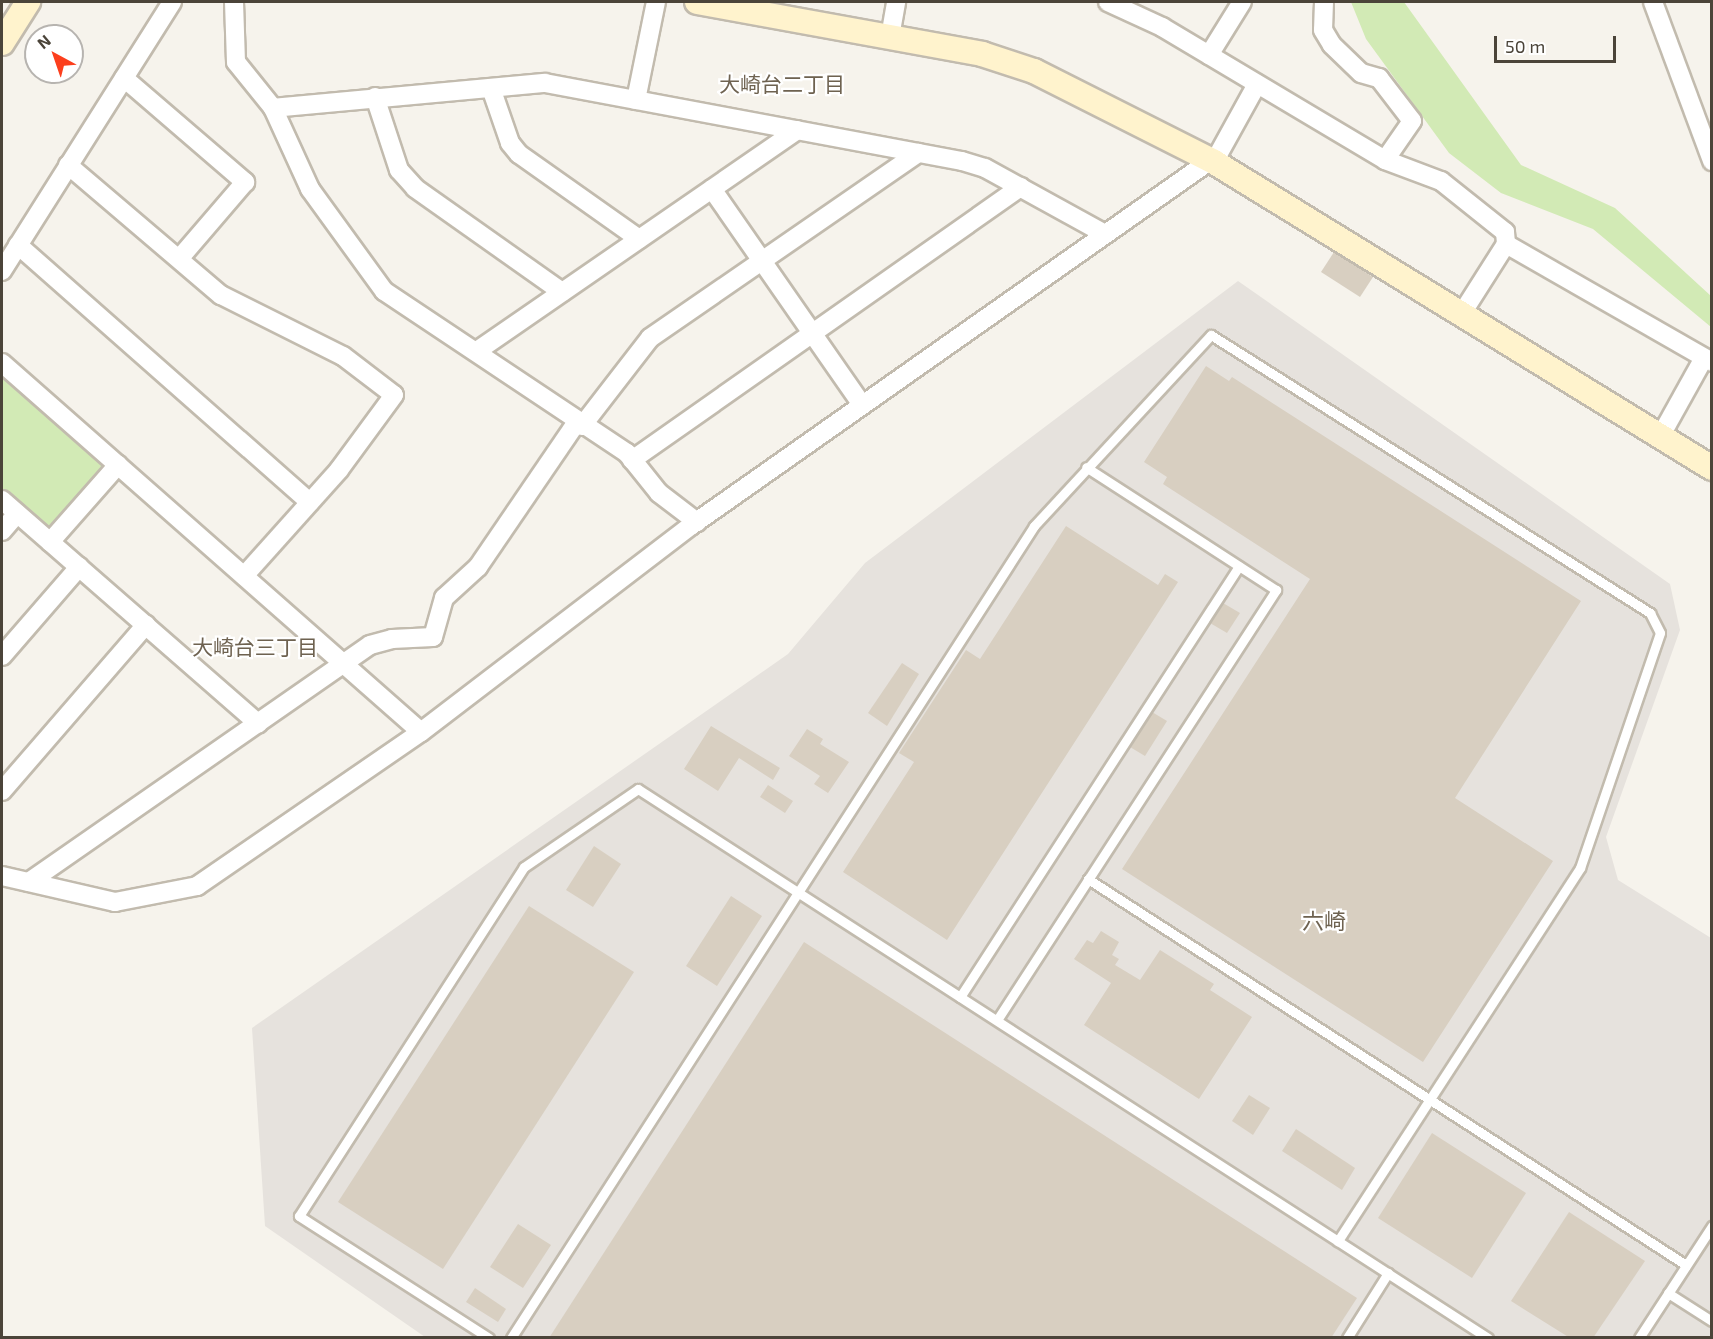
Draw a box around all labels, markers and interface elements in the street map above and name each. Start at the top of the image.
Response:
north arrow [24,24,84,84]
scale bar [1497,24,1618,62]
text: N [33,30,54,52]
text: 50 m [1505,35,1545,57]
district label: 大崎台二丁目 [719,71,845,97]
district label: 大崎台三丁目 [192,634,318,660]
district label: 六崎 [1302,908,1346,934]

